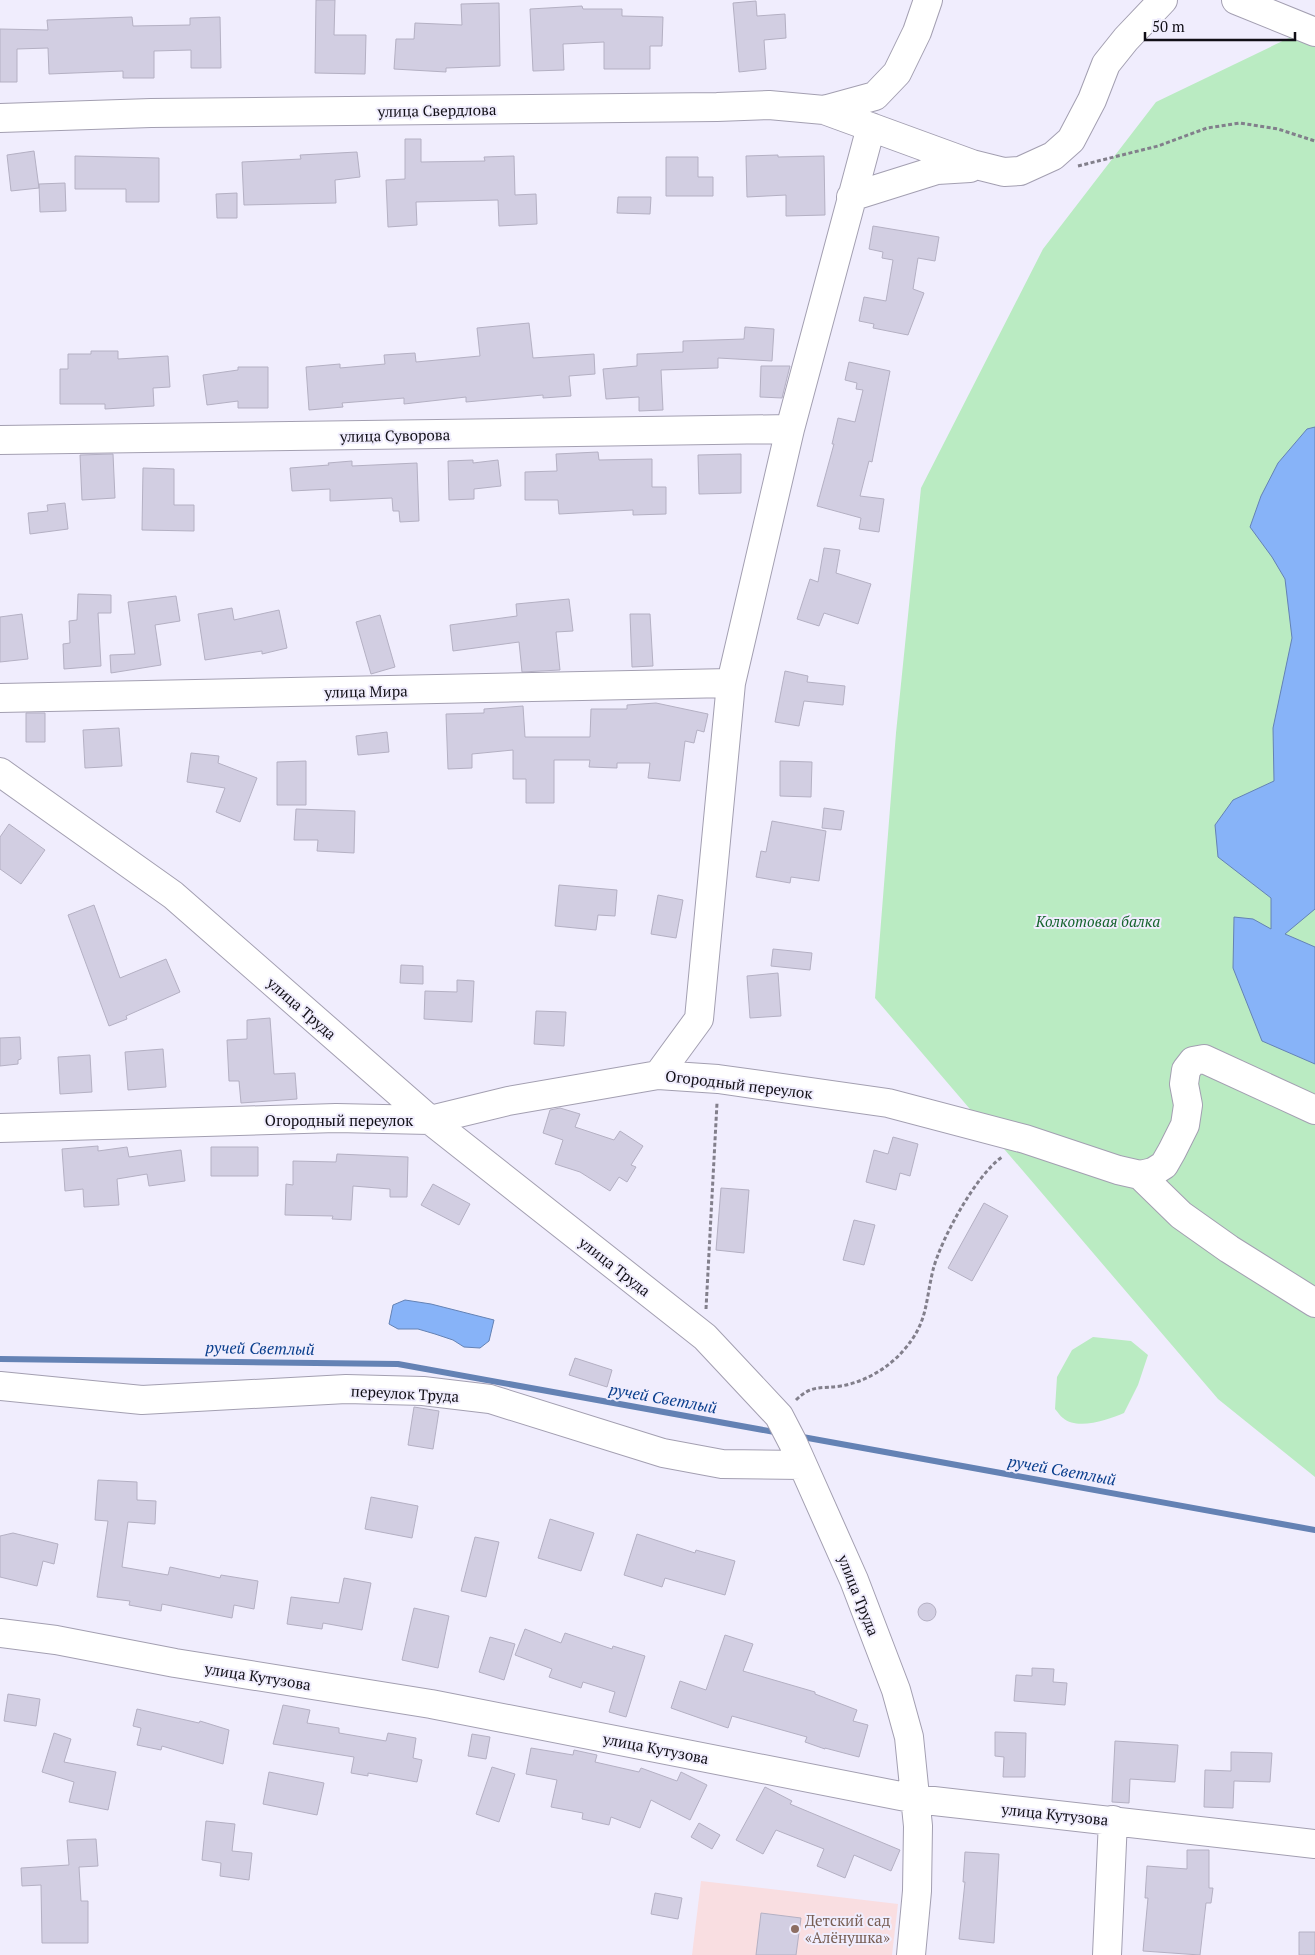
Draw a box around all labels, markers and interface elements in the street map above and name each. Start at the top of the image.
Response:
scale bar [1145,10,1295,42]
text: 50 m [1152,16,1185,36]
street label: улица Свердлова [376,99,497,121]
street label: улица Суворова [339,424,451,446]
street label: улица Мира [323,680,408,702]
park label: Колкотовая балка [1035,911,1160,931]
street label: улица Труда [262,972,341,1044]
street label: Огородный переулок [664,1065,815,1103]
street label: Огородный переулок [265,1110,414,1130]
street label: улица Труда [574,1231,655,1300]
water label: ручей Светлый [205,1336,315,1360]
water label: ручей Светлый [607,1378,719,1418]
street label: переулок Труда [350,1380,460,1406]
water label: ручей Светлый [1006,1450,1118,1490]
street label: улица Труда [833,1551,884,1639]
street label: улица Кутузова [202,1658,313,1694]
street label: улица Кутузова [600,1728,711,1768]
street label: улица Кутузова [1000,1798,1110,1830]
place label: Детский сад «Алёнушка» [805,1910,891,1947]
marker: Детский сад «Алёнушка» [789,1923,801,1935]

